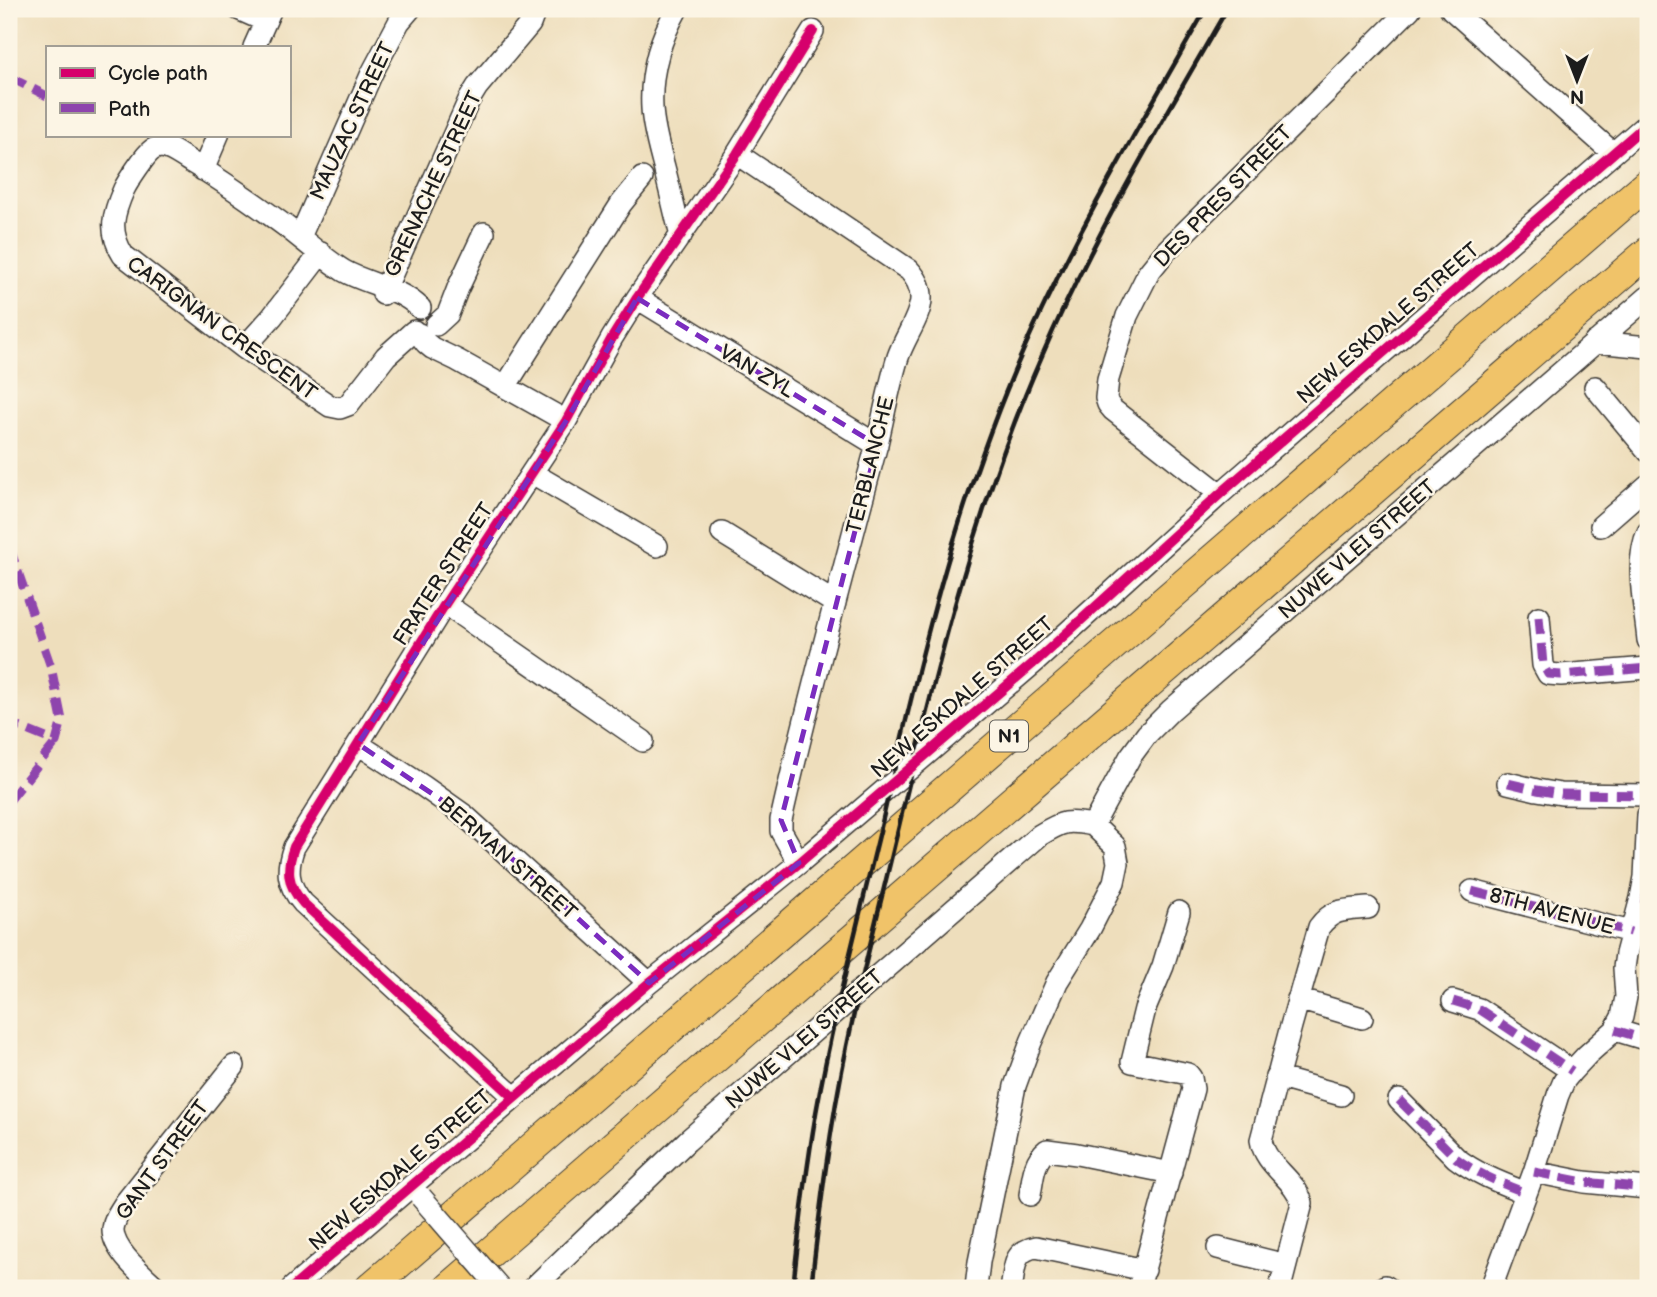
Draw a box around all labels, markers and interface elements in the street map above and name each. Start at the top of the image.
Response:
street label: MAUZAC STREET [305,38,400,204]
legend [46,46,290,136]
north arrow [1542,46,1612,116]
text: Cycle path [108,61,208,86]
text: N [1570,84,1584,107]
street label: GRENACHE STREET [379,87,488,281]
text: Path [108,97,150,122]
street label: DES PRES STREET [1149,120,1298,273]
street label: NEW ESKDALE STREET [1292,237,1485,409]
street label: CARIGNAN CRESCENT [122,251,322,406]
street label: VAN ZYL [715,339,799,403]
street label: TERBLANCHE [841,394,900,536]
street label: NUWE VLEI STREET [1274,474,1441,624]
street label: FRATER STREET [388,498,499,650]
street label: NEW ESKDALE STREET [866,611,1059,783]
road number: N1 [990,720,1028,751]
street label: BERMAN STREET [433,791,582,926]
street label: 8TH AVENUE [1486,883,1617,940]
street label: NUWE VLEI STREET [721,964,888,1114]
street label: NEW ESKDALE STREET [304,1084,497,1256]
street label: GANT STREET [111,1095,214,1225]

